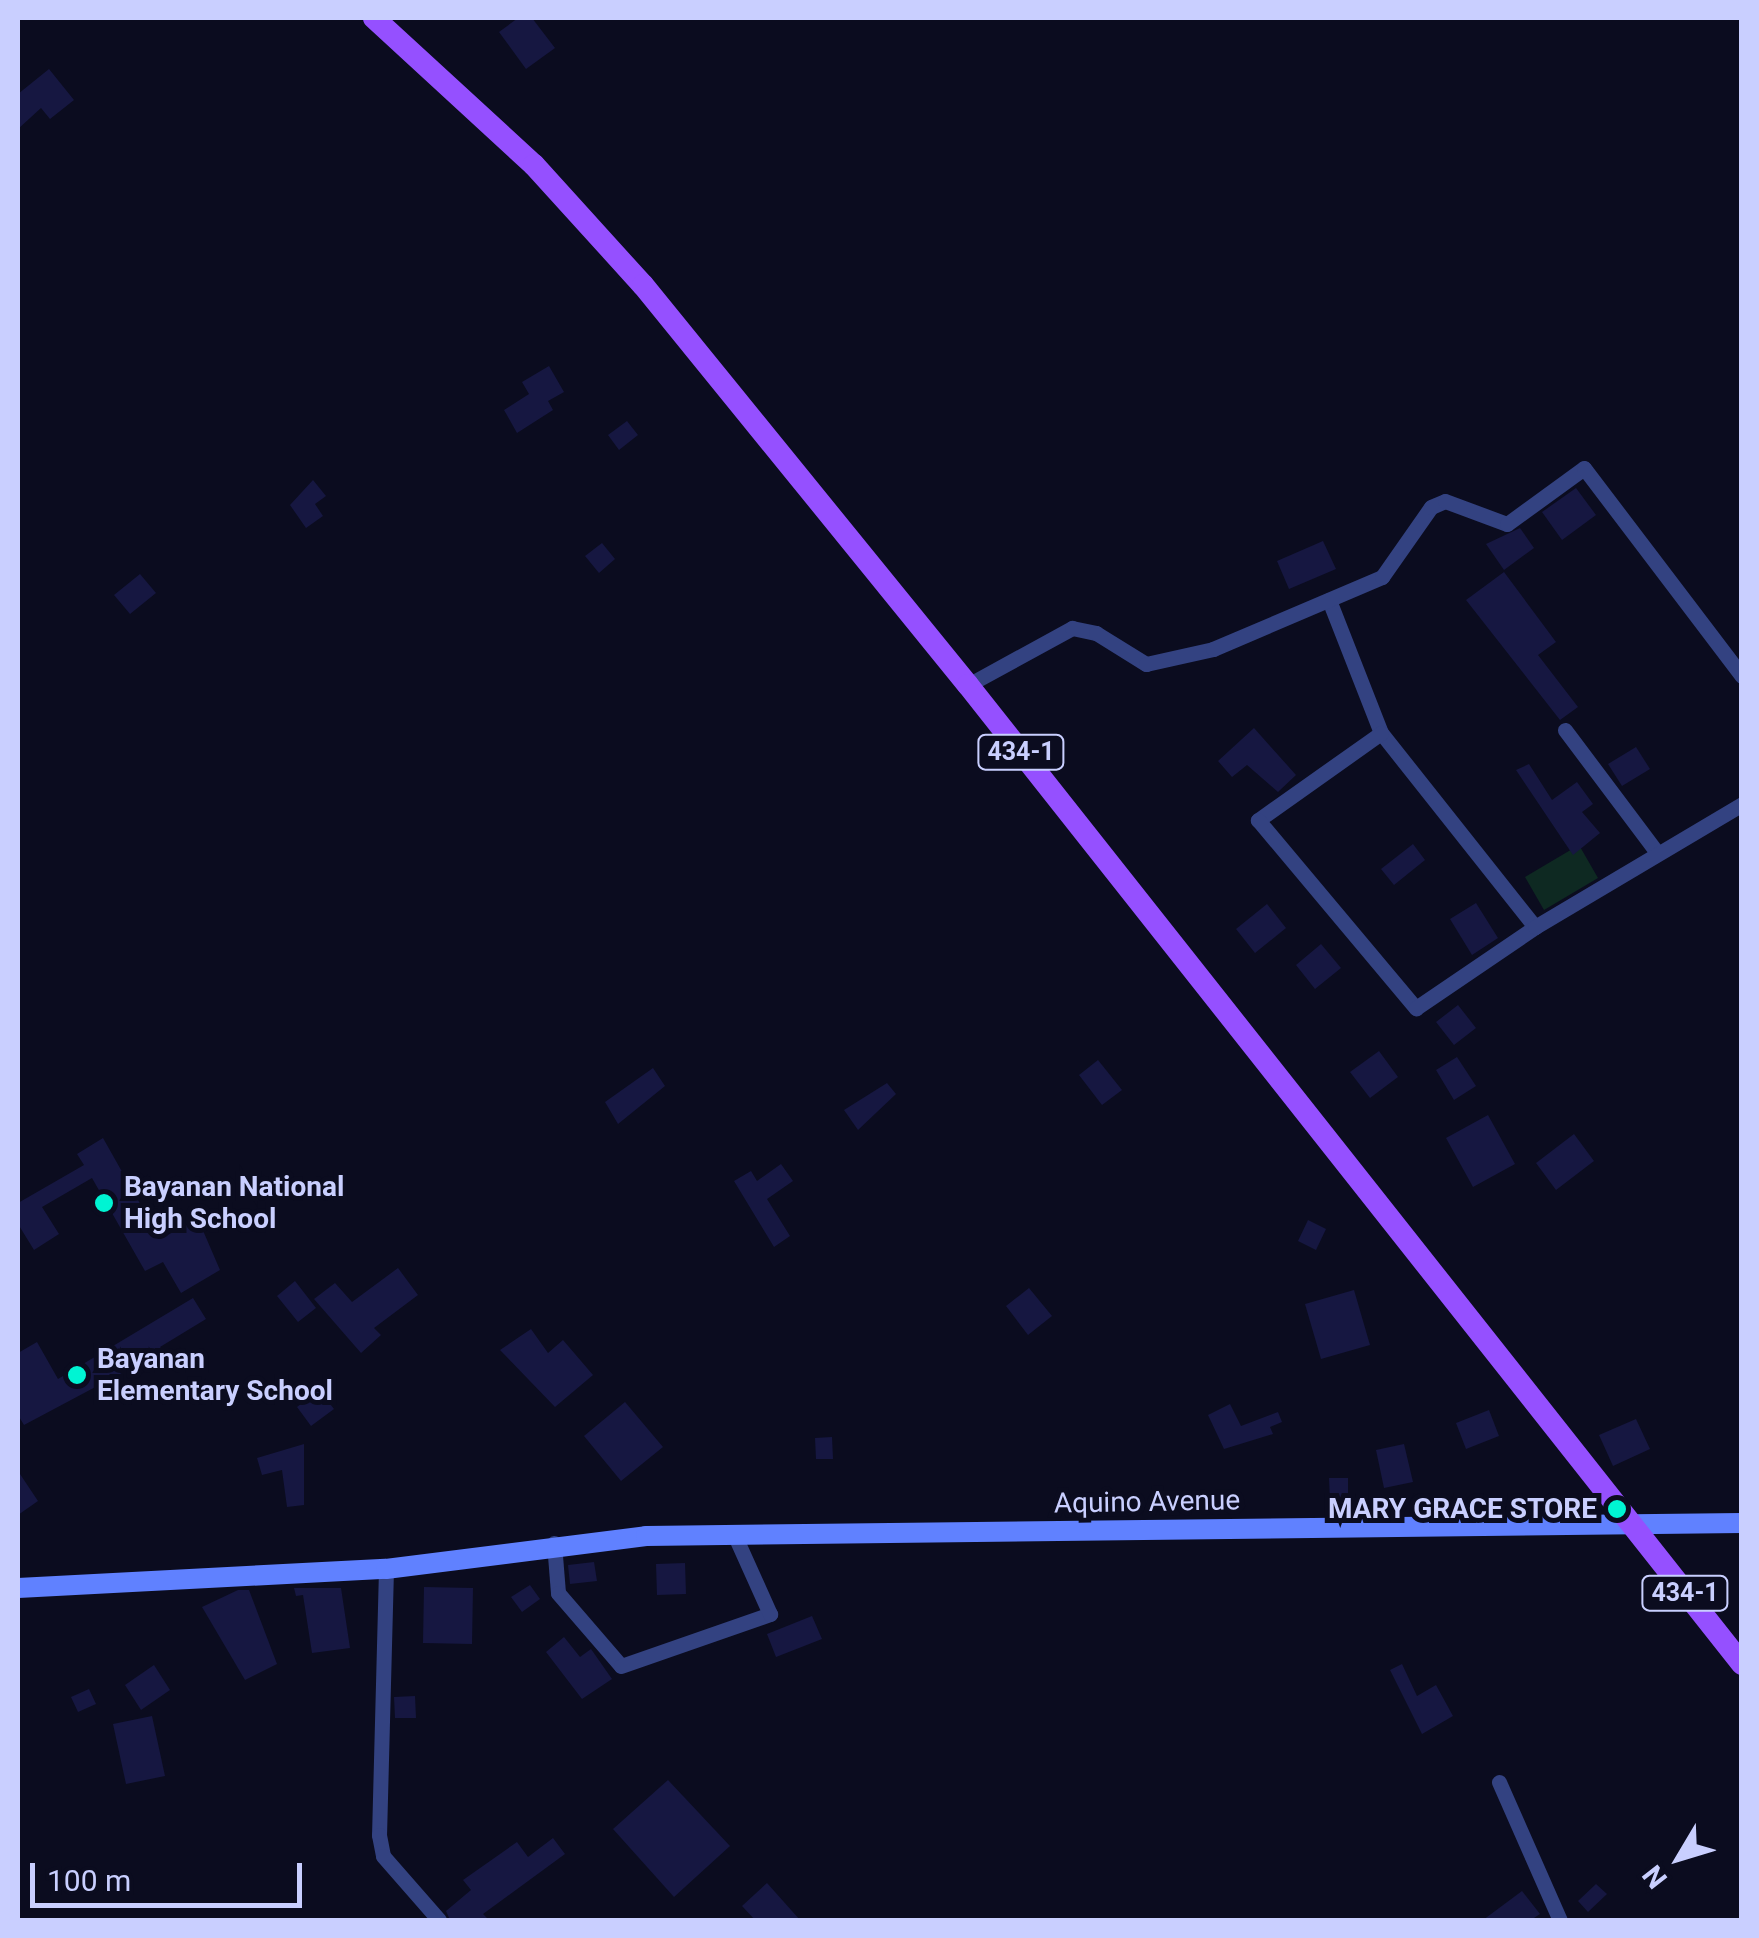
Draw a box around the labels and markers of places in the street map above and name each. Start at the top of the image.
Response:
place label: Bayanan National High School [124,1170,344,1236]
marker: Bayanan National High School [93,1192,115,1214]
place label: Bayanan Elementary School [97,1342,333,1408]
marker: Bayanan Elementary School [66,1364,88,1386]
place label: MARY GRACE STORE [1328,1492,1597,1526]
marker: MARY GRACE STORE [1606,1498,1628,1520]

